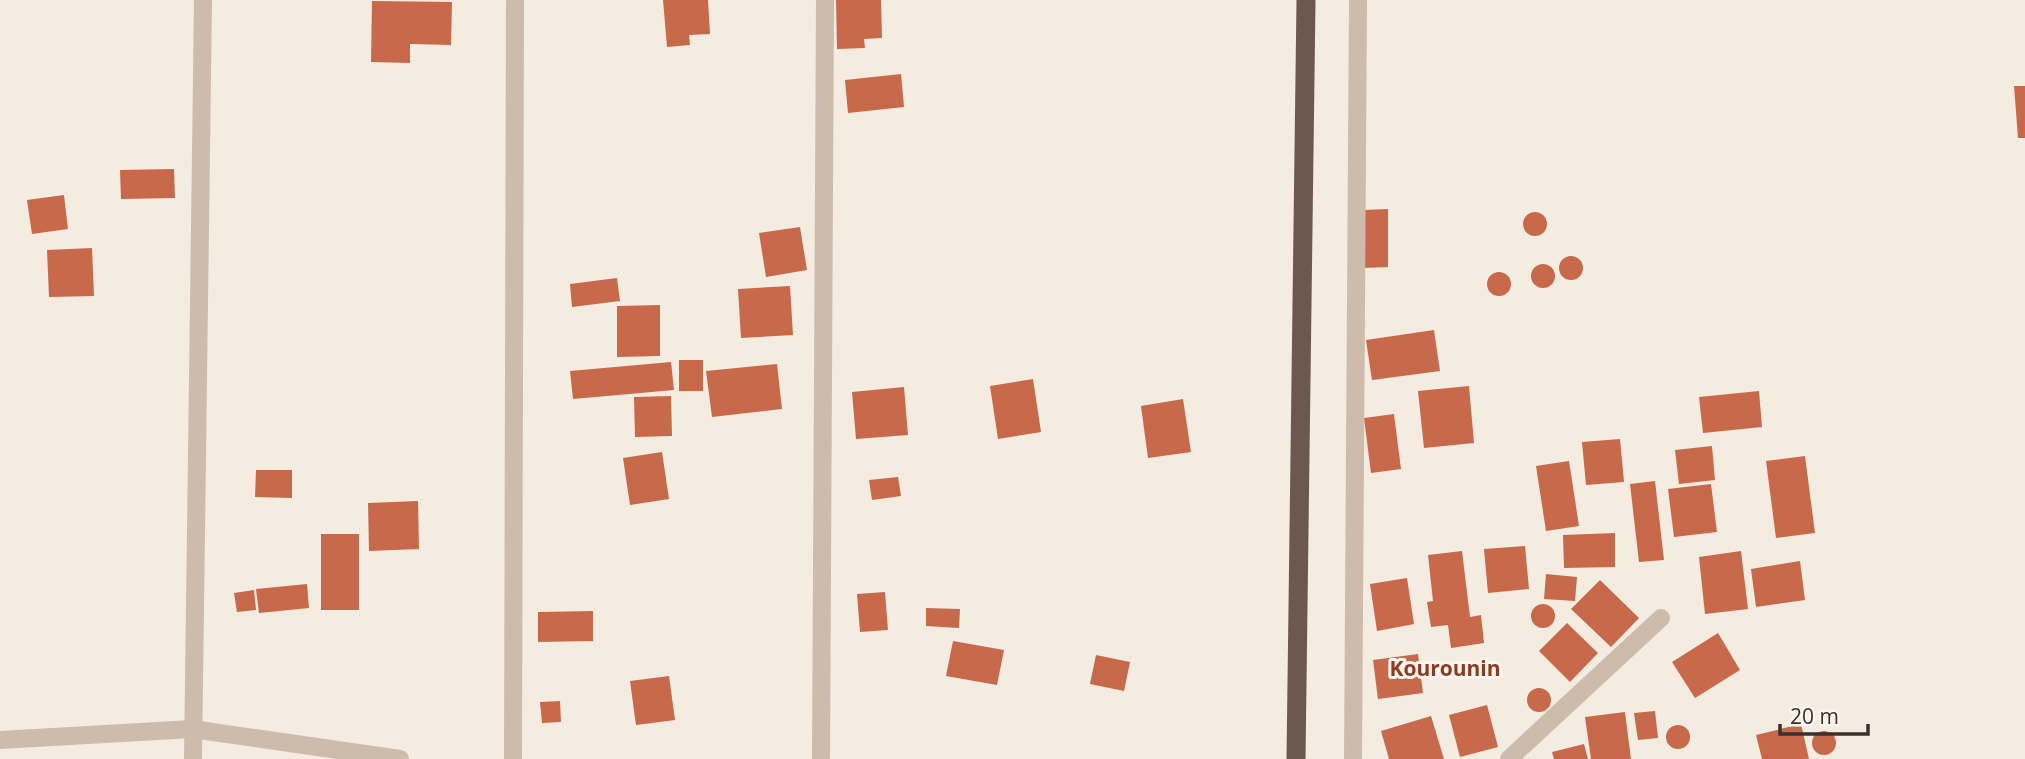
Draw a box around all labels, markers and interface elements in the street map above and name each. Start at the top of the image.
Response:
district label: Kourounin [1389,654,1501,682]
scale bar [1780,692,1868,736]
text: 20 m [1790,702,1839,730]

